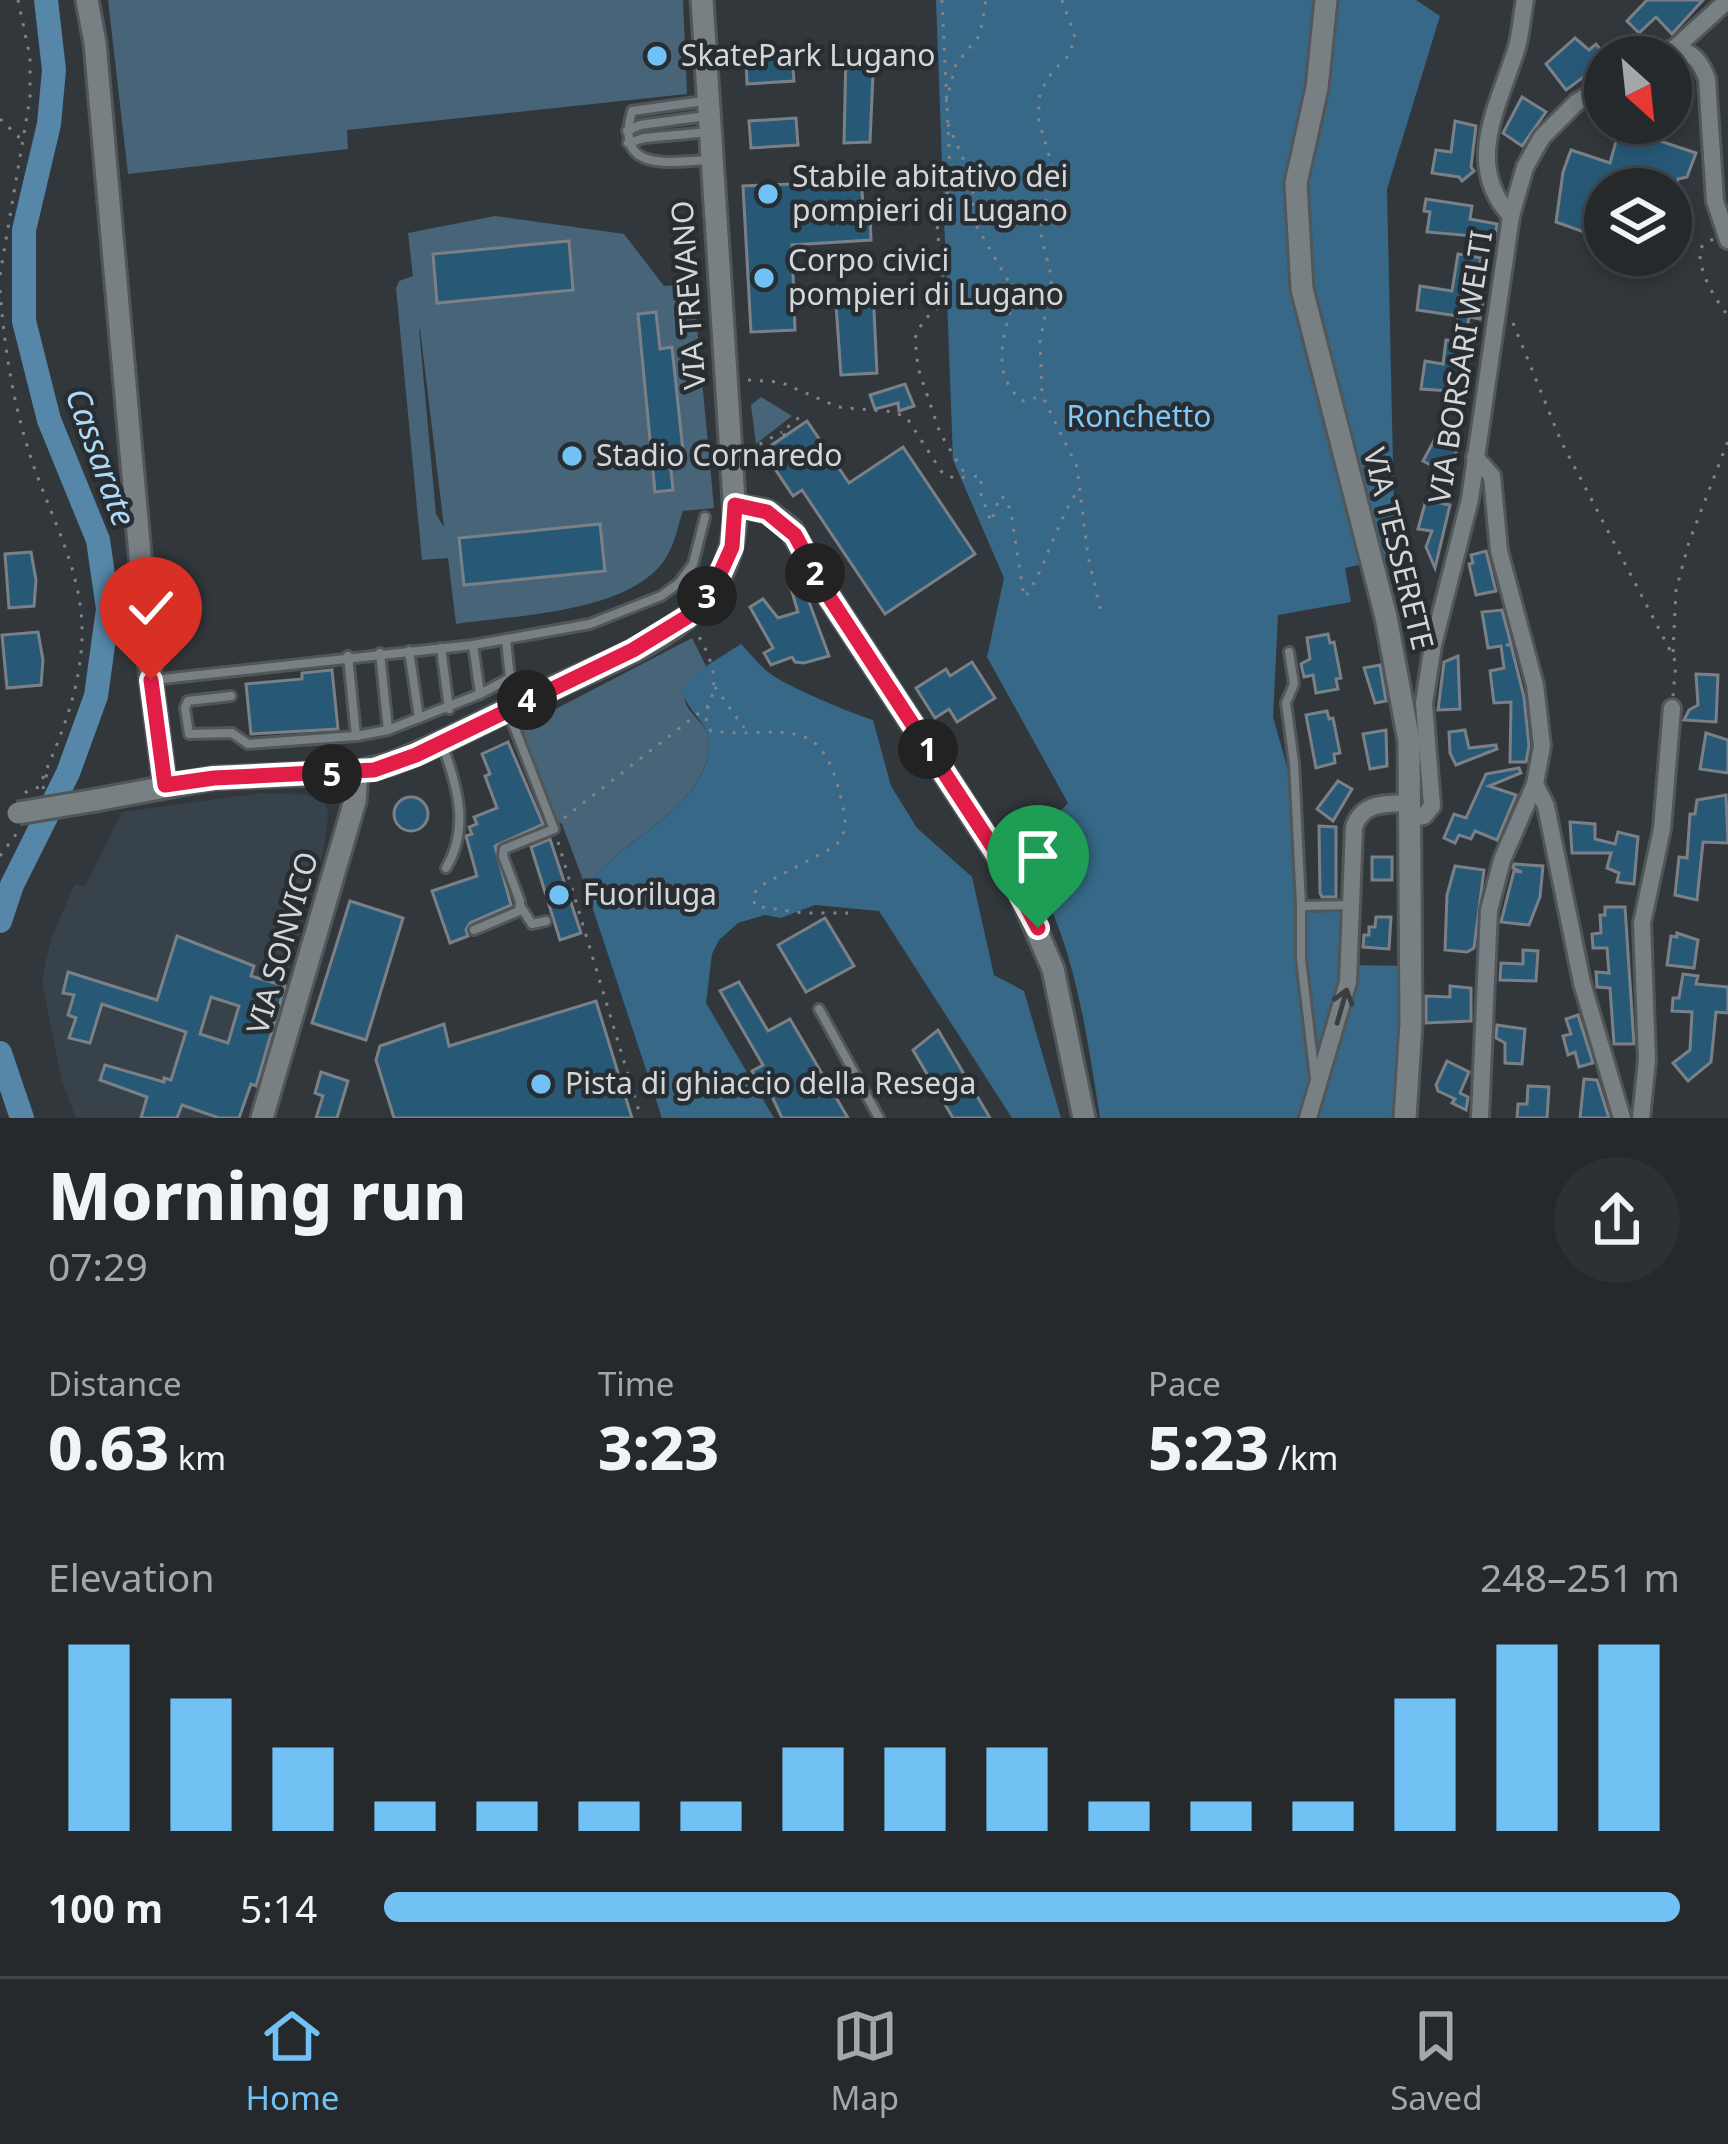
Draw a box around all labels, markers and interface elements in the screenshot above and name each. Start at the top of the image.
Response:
place label: SkatePark Lugano [681,34,936,75]
north arrow [1584,36,1692,144]
map controls [1584,36,1692,276]
marker: SkatePark Lugano [644,43,670,69]
place label: Stabile abitativo dei pompieri di Lugano [792,155,1068,230]
button: layers [1584,168,1692,276]
marker: Stabile abitativo dei pompieri di Lugano [755,181,781,207]
street label: VIA TREVANO [660,199,715,391]
street label: VIA BORSARI WELTI [1418,227,1501,506]
place label: Corpo civici pompieri di Lugano [788,239,1064,314]
marker: Corpo civici pompieri di Lugano [751,265,777,291]
water label: Cassarate [56,381,147,532]
park label: Ronchetto [1066,395,1212,436]
place label: Stadio Cornaredo [596,434,842,475]
marker: Stadio Cornaredo [559,443,585,469]
street label: VIA TESSERETE [1355,443,1444,654]
pin: 2 [785,543,845,603]
text: 2 [806,550,824,595]
pin [100,557,202,680]
pin: 3 [677,566,737,626]
text: 3 [698,573,716,618]
icon: check [118,575,184,641]
pin: 4 [497,670,557,730]
text: 4 [518,677,536,722]
pin: 1 [898,719,958,779]
text: 1 [919,726,937,771]
pin: 5 [302,744,362,804]
text: 5 [323,751,341,796]
pin [987,805,1089,928]
icon: arrive [1005,823,1071,889]
street label: VIA SONVICO [236,847,327,1039]
place label: Fuoriluga [583,873,717,914]
marker: Fuoriluga [546,882,572,908]
one-way arrow [1332,988,1354,1026]
place label: Pista di ghiaccio della Resega [565,1062,976,1103]
marker: Pista di ghiaccio della Resega [528,1071,554,1097]
text: Morning run [48,1149,467,1239]
button: share [1554,1157,1680,1283]
text: 07:29 [48,1239,148,1292]
text: Distance [48,1361,182,1406]
text: Time [598,1361,674,1406]
text: Pace [1148,1361,1221,1406]
text: 0.63 [48,1406,169,1488]
text: 3:23 [598,1406,719,1488]
text: 5:23 [1148,1406,1269,1488]
text: km [169,1435,226,1480]
text: /km [1269,1435,1338,1480]
text: Elevation [48,1550,215,1603]
text: 248–251 m [1480,1550,1680,1603]
text: 100 m [48,1881,163,1934]
text: 5:14 [240,1881,317,1934]
tab: Home [246,2003,339,2120]
tab: Map [830,2003,899,2120]
tab: Saved [1390,2003,1482,2120]

